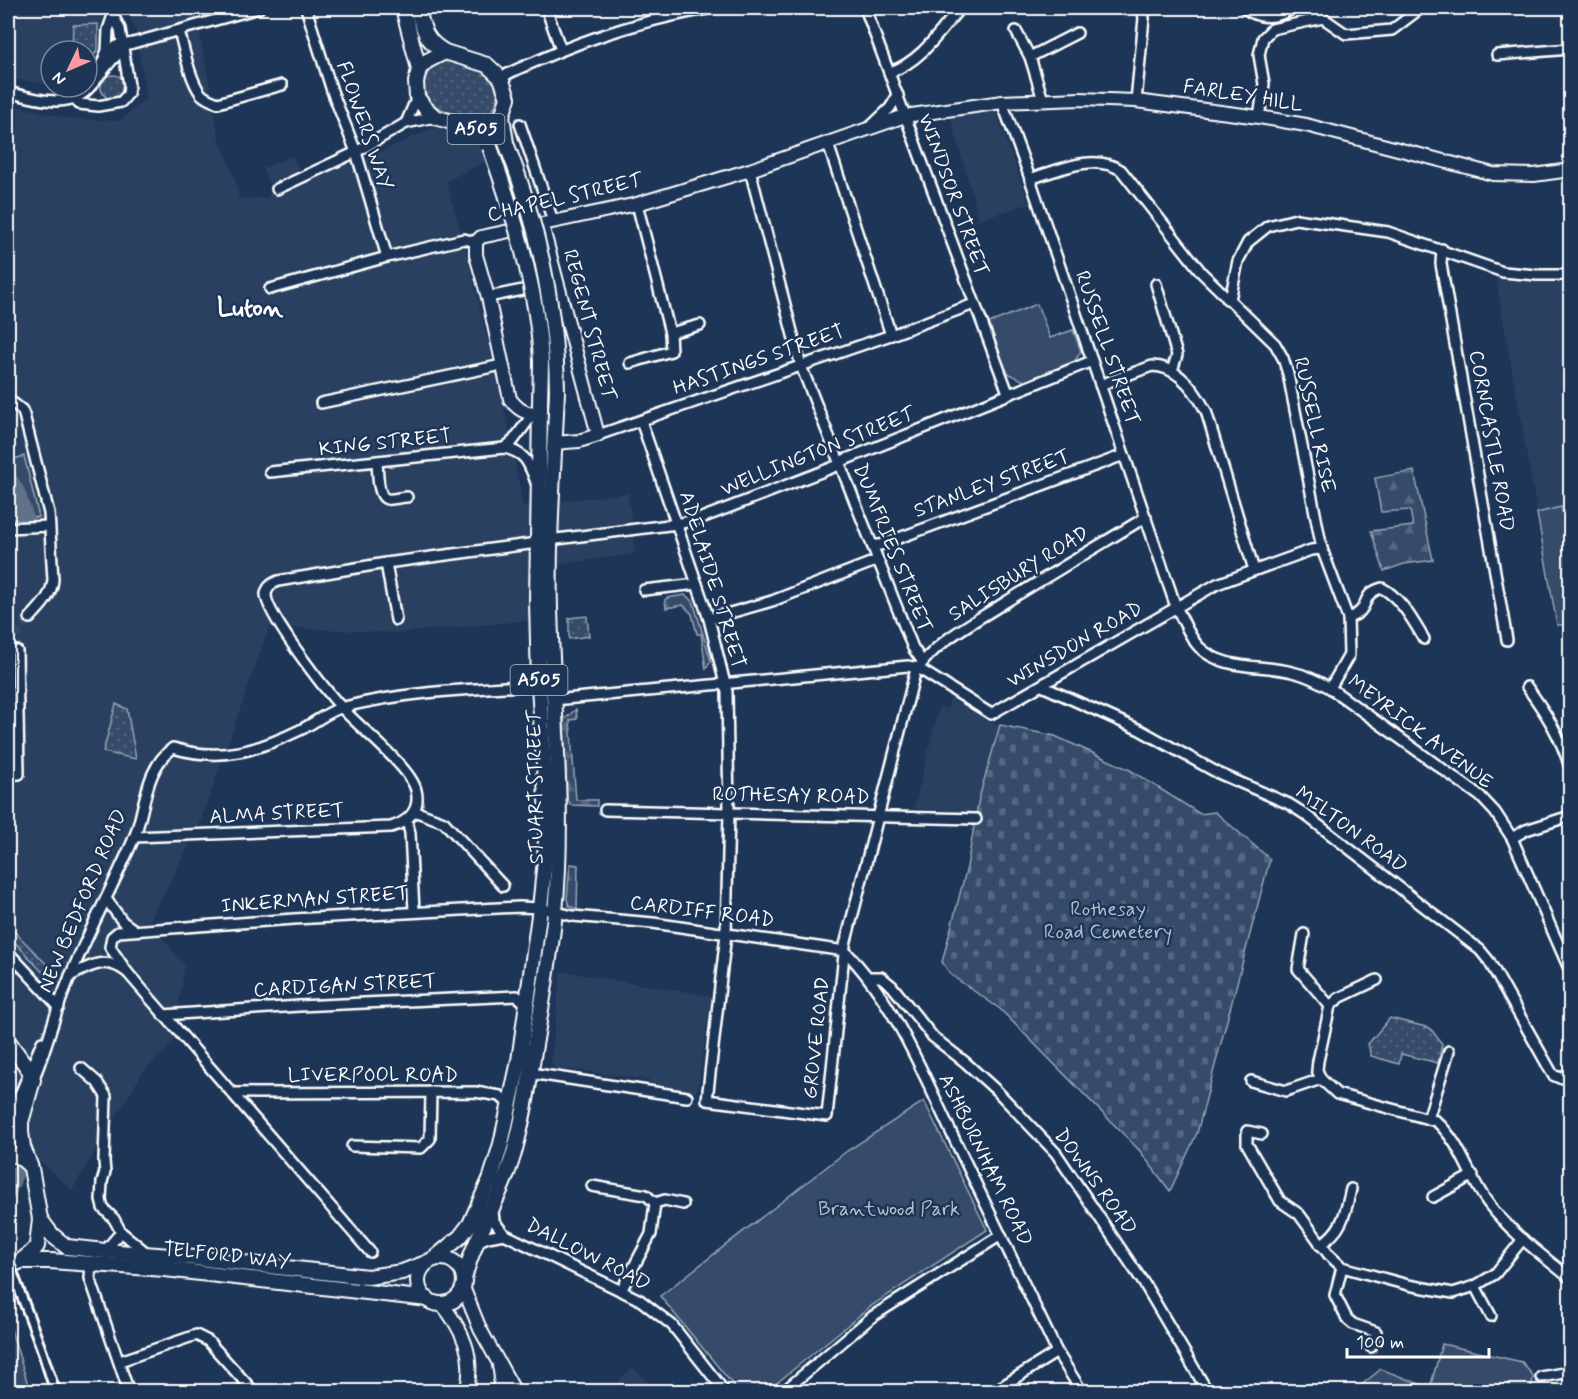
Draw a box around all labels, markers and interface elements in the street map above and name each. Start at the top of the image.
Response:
north arrow [39,39,99,99]
street label: FLOWERS WAY [329,58,399,194]
text: N [48,67,71,90]
street label: FARLEY HILL [1181,73,1305,119]
street label: WINDSOR STREET [911,110,995,280]
road number: A505 [448,114,504,144]
street label: CHAPEL STREET [485,167,647,229]
street label: REGENT STREET [556,247,622,405]
street label: RUSSELL STREET [1068,267,1146,429]
district label: Luton [217,292,284,326]
street label: HASTINGS STREET [670,318,848,402]
street label: CORNCASTLE ROAD [1462,348,1520,534]
street label: RUSSELL RISE [1286,355,1342,495]
street label: WELLINGTON STREET [717,400,921,503]
street label: KING STREET [317,423,453,463]
street label: STANLEY STREET [910,443,1074,525]
street label: DUMFRIES STREET [846,460,938,636]
street label: ADELAIDE STREET [672,488,752,672]
street label: SALISBURY ROAD [944,520,1094,628]
street label: WINSDON ROAD [1002,595,1148,695]
road number: A505 [510,665,568,695]
street label: MEYRICK AVENUE [1342,669,1498,795]
street label: STUART STREET [521,708,551,864]
street label: MILTON ROAD [1290,780,1412,880]
street label: ROTHESAY ROAD [712,781,870,811]
street label: ALMA STREET [209,797,345,831]
street label: NEW BEDFORD ROAD [32,805,134,997]
street label: INKERMAN STREET [220,880,410,920]
street label: CARDIFF ROAD [628,890,776,934]
park label: Rothesay Road Cemetery [1044,896,1172,946]
street label: CARDIGAN STREET [253,968,437,1004]
street label: GROVE ROAD [797,976,837,1100]
street label: LIVERPOOL ROAD [288,1062,458,1089]
street label: ASHBURNHAM ROAD [932,1070,1038,1250]
street label: DOWNS ROAD [1047,1123,1143,1241]
park label: Brantwood Park [818,1196,960,1223]
street label: DALLOW ROAD [521,1212,655,1298]
street label: TELFORD WAY [162,1236,292,1276]
scale bar [1347,1321,1490,1359]
text: 100 m [1356,1331,1404,1355]

